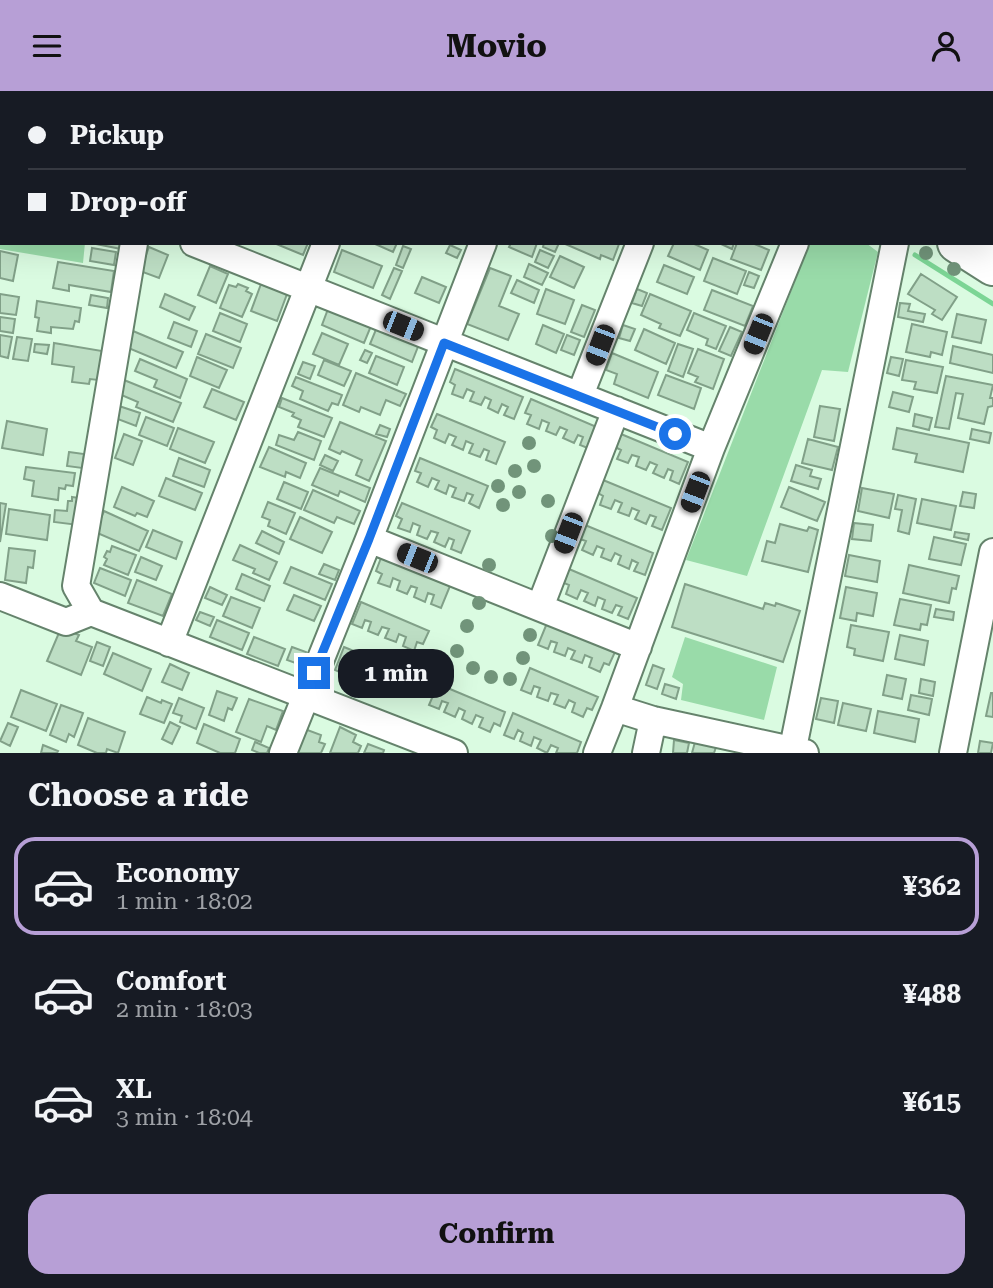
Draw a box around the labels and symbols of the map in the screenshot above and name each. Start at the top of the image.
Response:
car [380,308,427,344]
car [741,311,776,357]
car [583,322,618,368]
route start [659,418,691,450]
car [678,469,713,515]
car [551,510,586,556]
car [394,540,441,576]
callout: 1 min [338,649,454,697]
route end [298,657,330,689]

